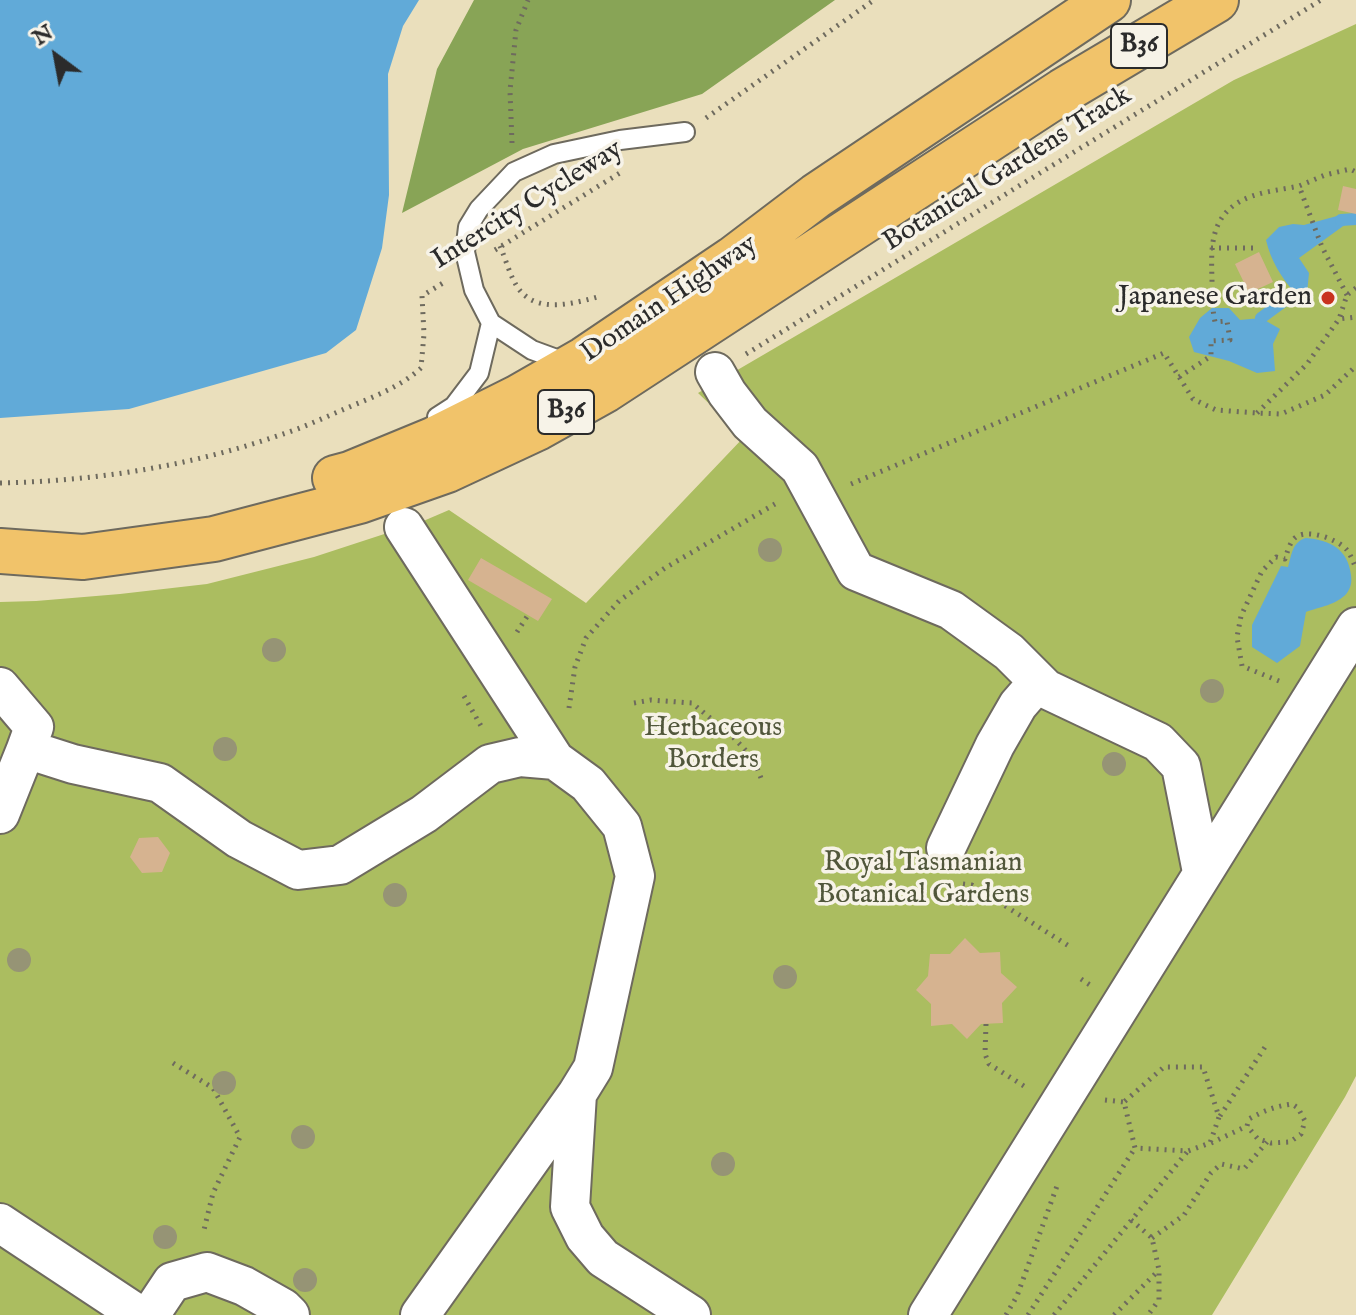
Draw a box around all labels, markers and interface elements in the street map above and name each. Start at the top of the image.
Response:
north arrow [16,16,96,96]
text: N [28,19,59,53]
road number: B36 [1111,24,1167,68]
street label: Botanical Gardens Track [878,80,1138,260]
street label: Intercity Cycleway [427,134,629,278]
street label: Domain Highway [576,229,764,371]
place label: Japanese Garden [1118,281,1312,315]
marker: Japanese Garden [1319,289,1337,307]
road number: B36 [538,390,594,434]
park label: Herbaceous Borders [644,712,782,778]
park label: Royal Tasmanian Botanical Gardens [817,847,1029,913]

